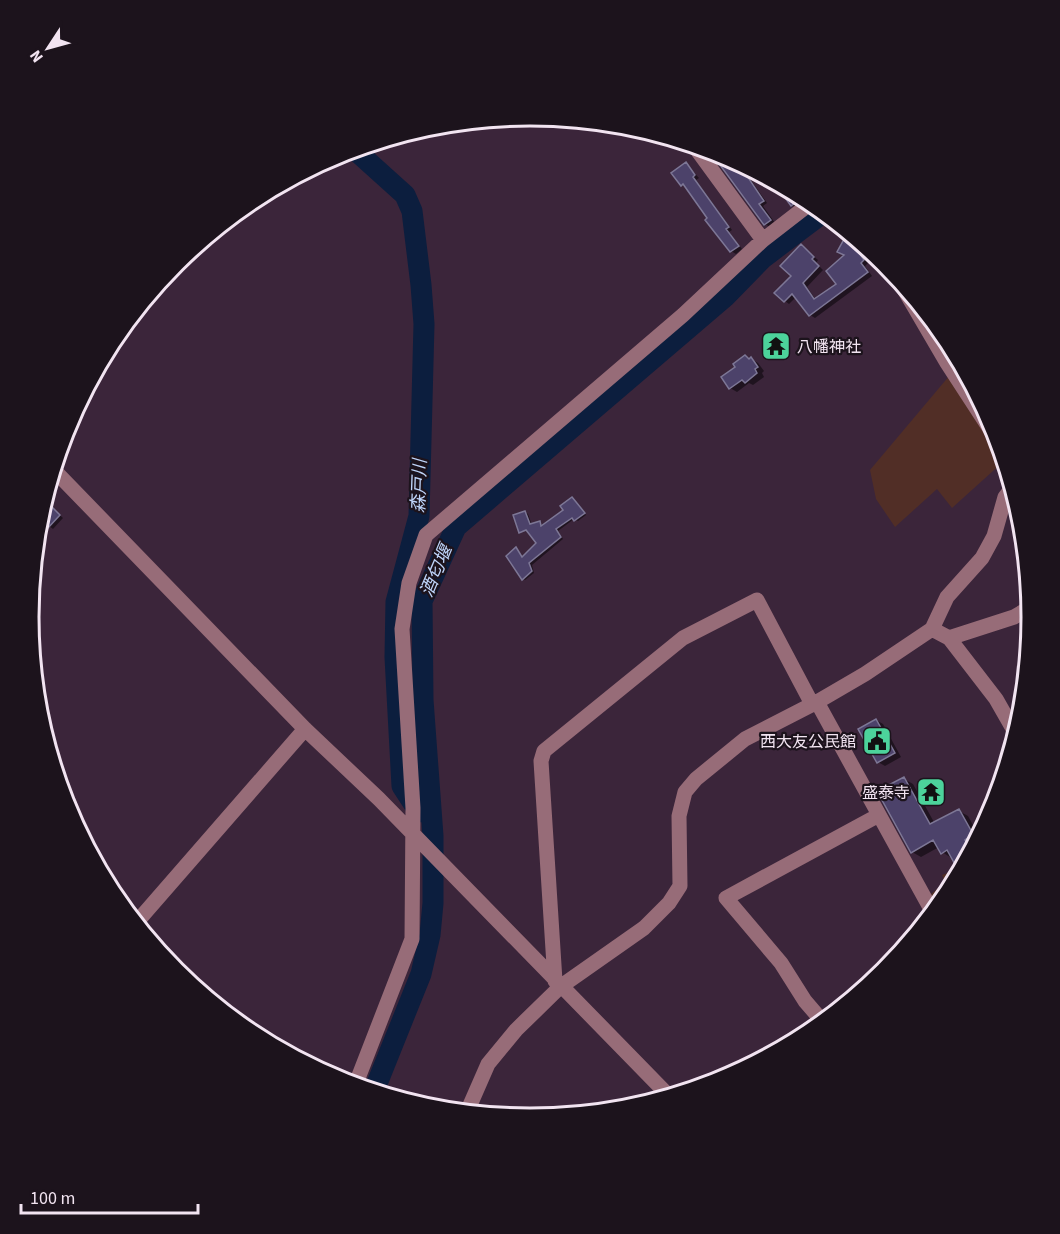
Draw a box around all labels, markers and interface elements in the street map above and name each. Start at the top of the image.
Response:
north arrow [18,18,78,78]
text: N [25,45,49,67]
temple icon: 八幡神社 [760,330,792,362]
place label: 八幡神社 [797,336,861,358]
water label: 森戸川 [406,457,433,513]
water label: 酒匂堰 [414,539,460,601]
public building icon: 西大友公民館 [861,725,893,757]
place label: 西大友公民館 [760,731,856,753]
temple icon: 盛泰寺 [915,776,947,808]
place label: 盛泰寺 [862,782,910,804]
scale bar [21,1177,198,1215]
text: 100 m [30,1186,75,1211]

